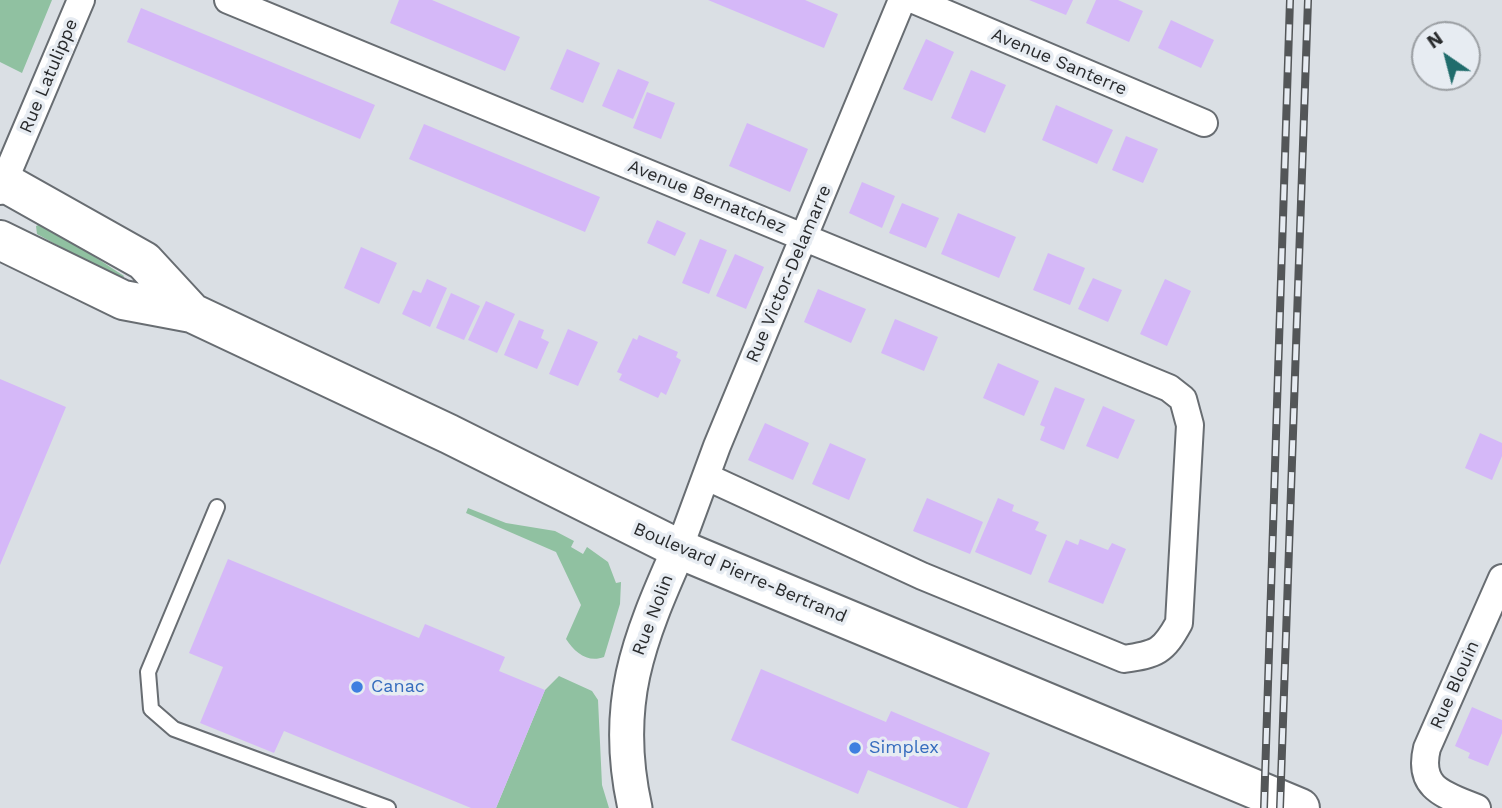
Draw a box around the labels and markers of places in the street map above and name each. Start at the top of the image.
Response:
place label: Canac [371,676,425,698]
marker: Canac [349,679,365,695]
place label: Simplex [869,737,939,759]
marker: Simplex [847,740,863,756]

